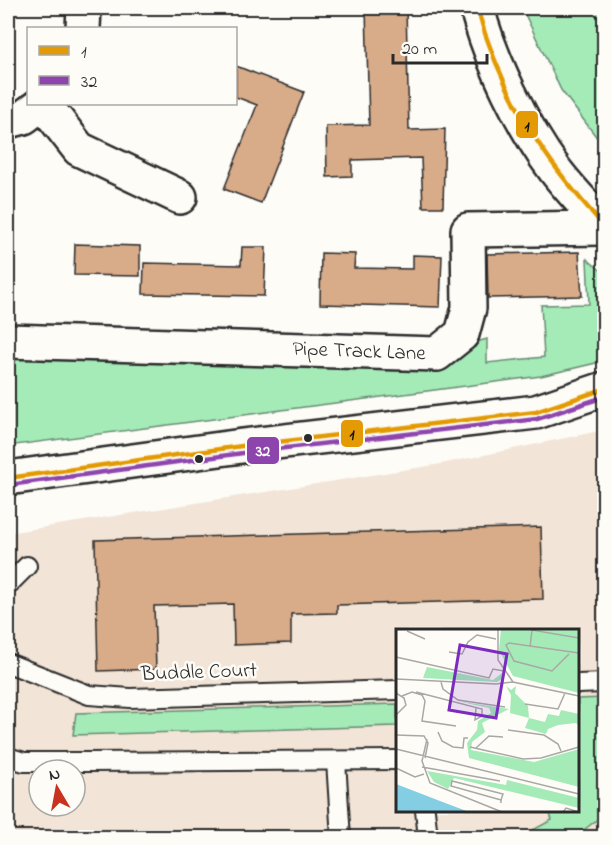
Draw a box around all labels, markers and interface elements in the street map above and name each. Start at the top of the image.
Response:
legend [27,27,237,105]
scale bar [393,27,488,65]
text: 20 m [402,37,437,63]
text: 1 [81,40,87,66]
text: 32 [81,70,97,96]
line badge: 1 [515,110,539,139]
text: 1 [524,115,530,139]
street label: Pipe Track Lane [292,335,427,369]
line badge: 1 [340,419,364,448]
text: 1 [349,423,355,447]
unlabelled marker [302,432,314,444]
line badge: 32 [246,436,280,465]
text: 32 [255,440,270,464]
unlabelled marker [193,453,205,465]
inset map [396,629,579,812]
street label: Buddle Court [140,656,257,690]
north arrow [27,758,87,818]
text: N [47,762,62,788]

